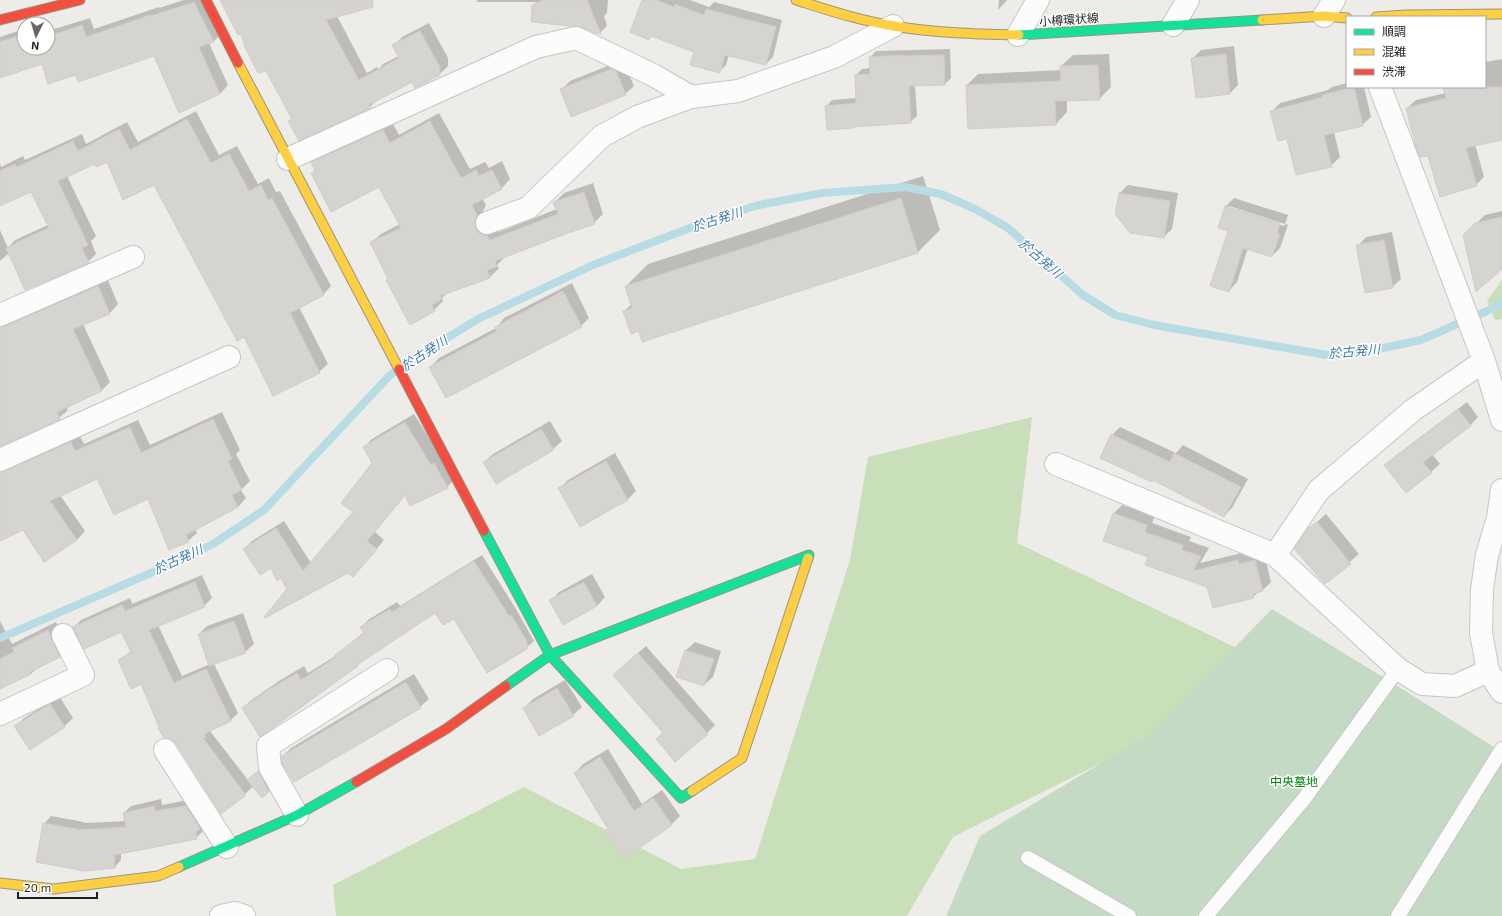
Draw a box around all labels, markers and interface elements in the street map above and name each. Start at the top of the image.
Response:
street label: 小樽環状線 [1039,10,1099,28]
north arrow [16,16,56,56]
legend [1346,16,1486,88]
text: 順調 [1382,24,1406,38]
text: N [31,40,40,53]
text: 混雑 [1382,44,1406,58]
text: 渋滞 [1382,64,1406,78]
water label: 於古発川 [690,203,746,235]
water label: 於古発川 [1016,235,1067,282]
water label: 於古発川 [398,331,452,374]
water label: 於古発川 [1327,341,1383,361]
water label: 於古発川 [151,540,207,577]
park label: 中央墓地 [1270,774,1318,788]
scale bar [18,874,97,900]
text: 20 m [24,880,51,894]

